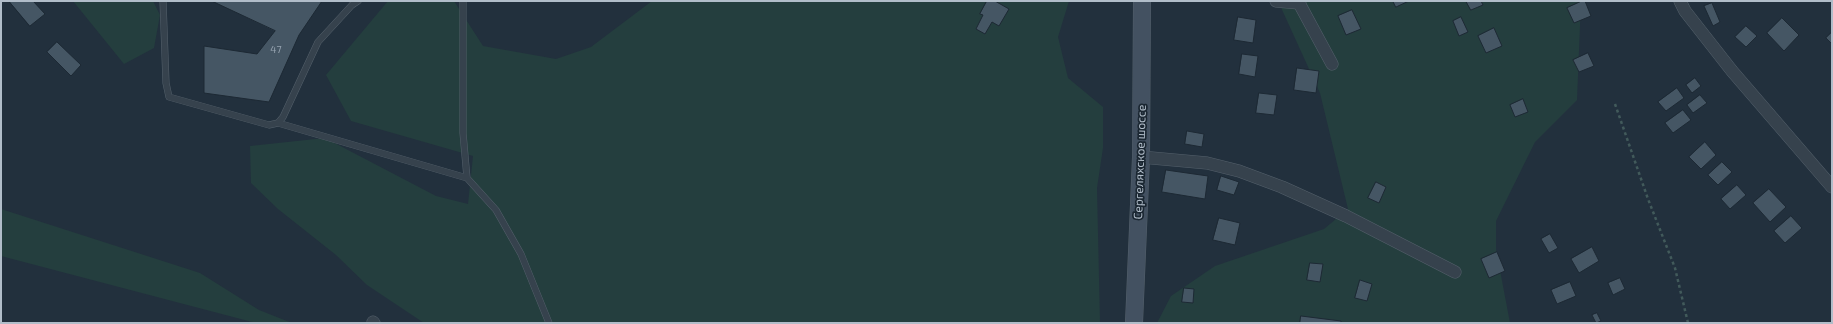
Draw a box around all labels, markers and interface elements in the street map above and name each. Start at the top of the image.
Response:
house number: 47 [270,44,282,56]
street label: Сергеляхское шоссе [1131,105,1149,219]

